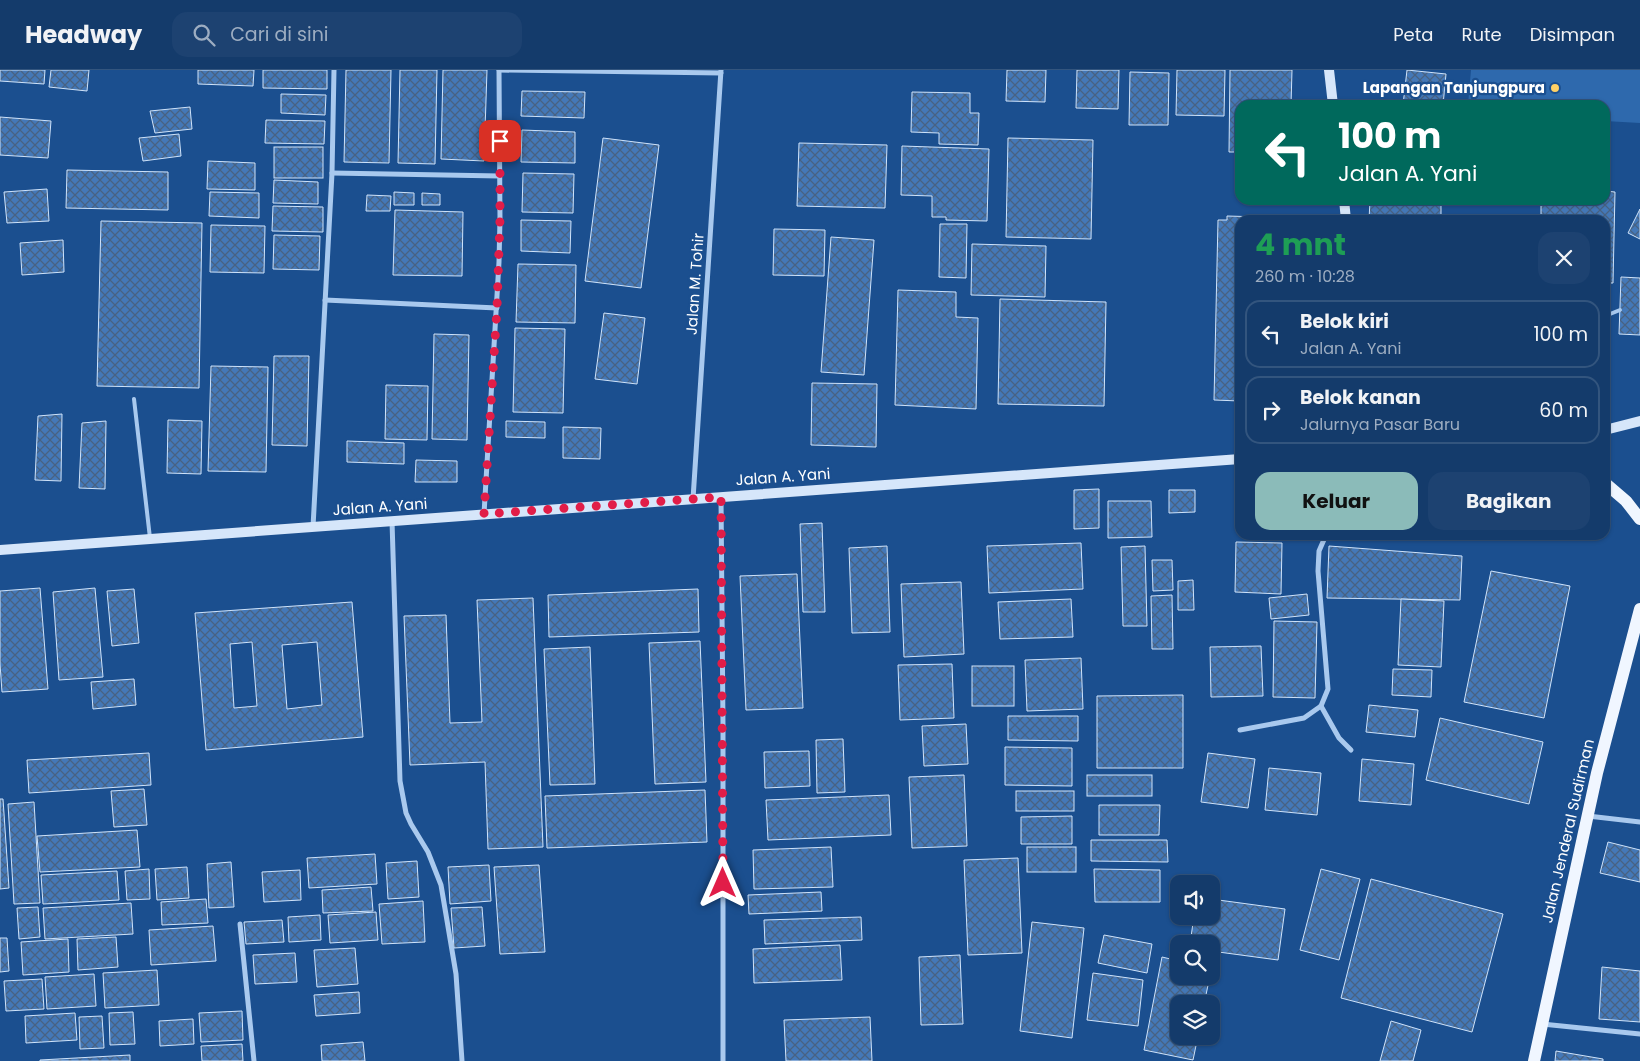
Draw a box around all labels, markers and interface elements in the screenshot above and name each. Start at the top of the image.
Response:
search box [172,12,522,57]
text: Headway [25,18,142,51]
icon: search [190,21,218,49]
text: Cari di sini [230,21,329,48]
text: Peta [1393,22,1433,47]
text: Rute [1461,22,1502,47]
text: Disimpan [1530,22,1615,47]
place label: Lapangan Tanjungpura [1363,77,1545,98]
marker: Lapangan Tanjungpura [1549,82,1561,94]
text: 100 m [1338,111,1441,160]
pin [479,120,521,162]
icon: left [1255,120,1320,185]
icon: arrive [486,127,514,155]
text: Jalan A. Yani [1338,158,1477,189]
text: 4 mnt [1255,223,1346,266]
street label: Jalan M. Tohir [680,232,709,336]
button: close [1538,232,1590,284]
text: 260 m · 10:28 [1255,265,1355,288]
text: Belok kiri [1300,308,1389,335]
icon: left [1257,320,1285,348]
text: 100 m [1533,321,1588,348]
text: Jalan A. Yani [1300,337,1401,360]
text: Belok kanan [1300,384,1421,411]
icon: right [1257,396,1285,424]
text: 60 m [1539,397,1588,424]
text: Jalurnya Pasar Baru [1300,413,1460,436]
street label: Jalan A. Yani [735,463,831,490]
button: Keluar [1255,472,1418,530]
button: Bagikan [1428,472,1590,530]
street label: Jalan A. Yani [332,493,428,520]
street label: Jalan Jenderal Sudirman [1536,737,1599,925]
position arrow [696,856,748,908]
map controls [1170,875,1220,1045]
button: sound [1170,875,1220,925]
button: search [1170,935,1220,985]
button: layers [1170,995,1220,1045]

